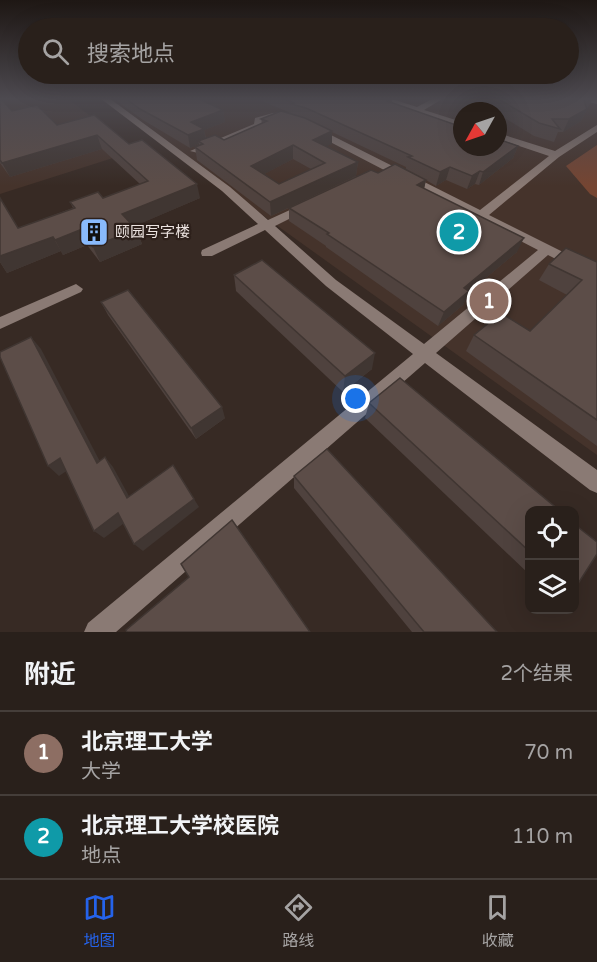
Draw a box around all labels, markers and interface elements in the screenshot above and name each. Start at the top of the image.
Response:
search box [18,18,579,84]
icon: search [39,35,72,68]
text: 搜索地点 [87,41,175,67]
north arrow [453,102,507,156]
pin: 2 [440,210,478,254]
building icon: 颐园写字楼 [78,216,110,248]
place label: 颐园写字楼 [115,223,190,241]
pin: 1 [470,278,508,324]
your location [341,384,370,413]
map controls [525,506,579,614]
button: locate [525,506,579,560]
button: layers [525,560,579,614]
text: 附近 [24,659,76,690]
text: 2个结果 [500,662,573,686]
text: 北京理工大学 [81,729,213,755]
text: 1 [37,741,50,765]
text: 70 m [524,741,573,765]
text: 大学 [81,760,121,784]
text: 北京理工大学校医院 [81,813,279,839]
text: 2 [37,825,50,849]
text: 110 m [512,825,573,849]
text: 地点 [81,844,121,868]
tab: 地图 [83,891,116,951]
tab: 路线 [282,891,315,951]
tab: 收藏 [481,891,514,951]

